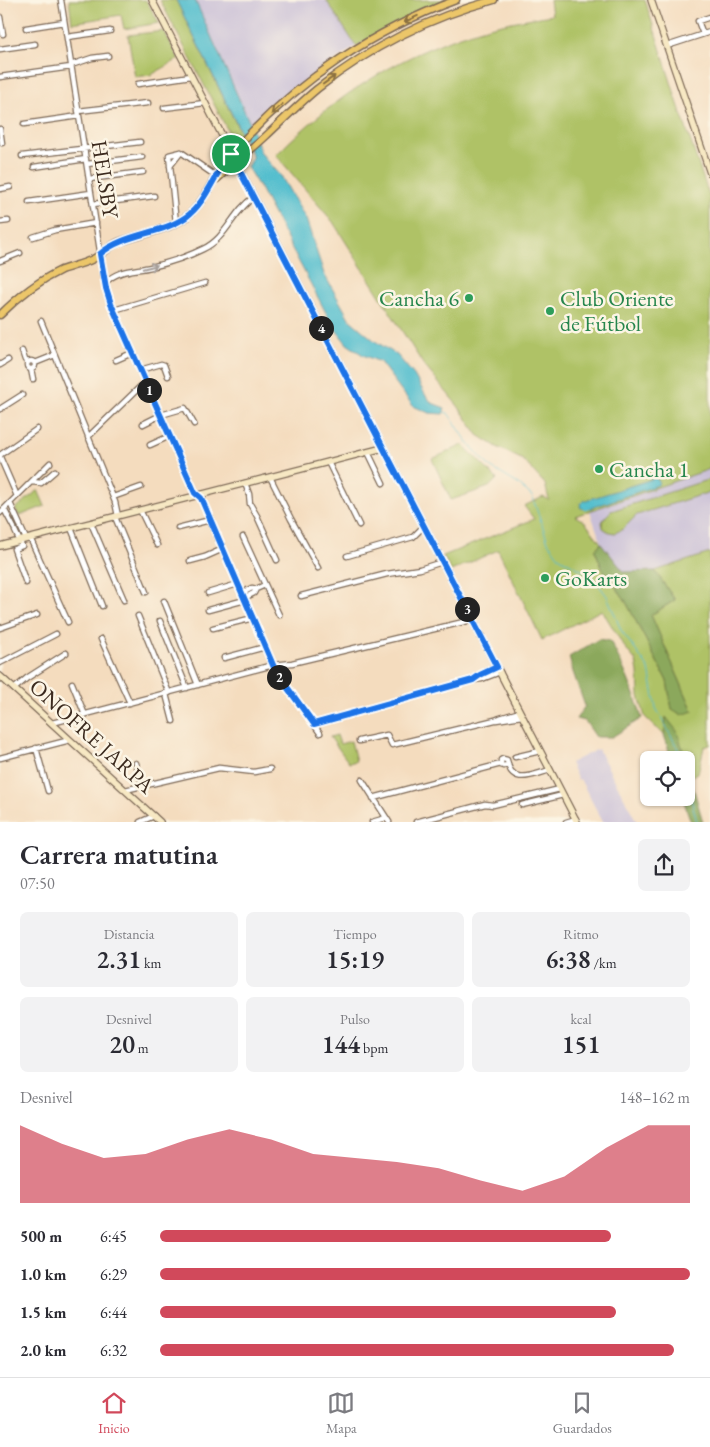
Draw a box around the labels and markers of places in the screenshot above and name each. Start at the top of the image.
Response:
pin [210,133,252,175]
place label: Cancha 6 [379,284,459,313]
place label: Club Oriente de Fútbol [560,284,674,338]
marker: Cancha 6 [463,292,475,304]
marker: Club Oriente de Fútbol [544,305,556,317]
pin: 4 [308,316,334,340]
pin: 1 [136,378,162,402]
place label: Cancha 1 [609,455,689,484]
marker: Cancha 1 [593,463,605,475]
place label: GoKarts [555,564,627,593]
marker: GoKarts [539,572,551,584]
pin: 3 [454,596,480,622]
pin: 2 [266,664,292,690]

